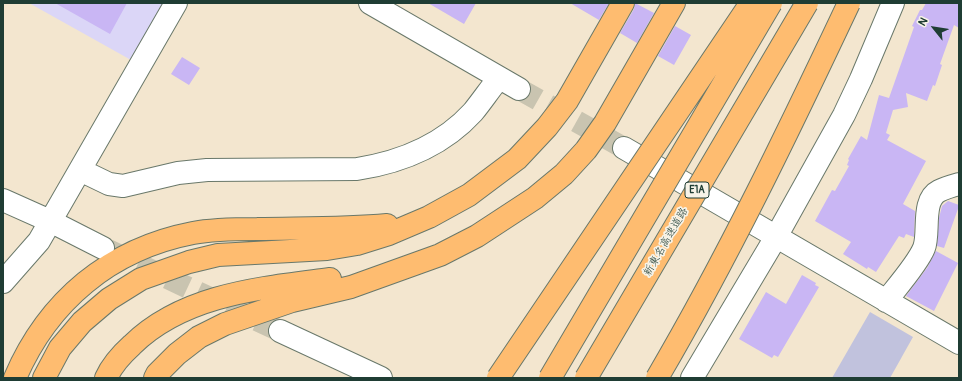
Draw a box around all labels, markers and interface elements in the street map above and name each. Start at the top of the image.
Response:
north arrow [914,8,954,48]
text: N [916,15,931,28]
road number: E1A [685,182,709,198]
street label: 新東名高速道路 [641,205,691,279]

